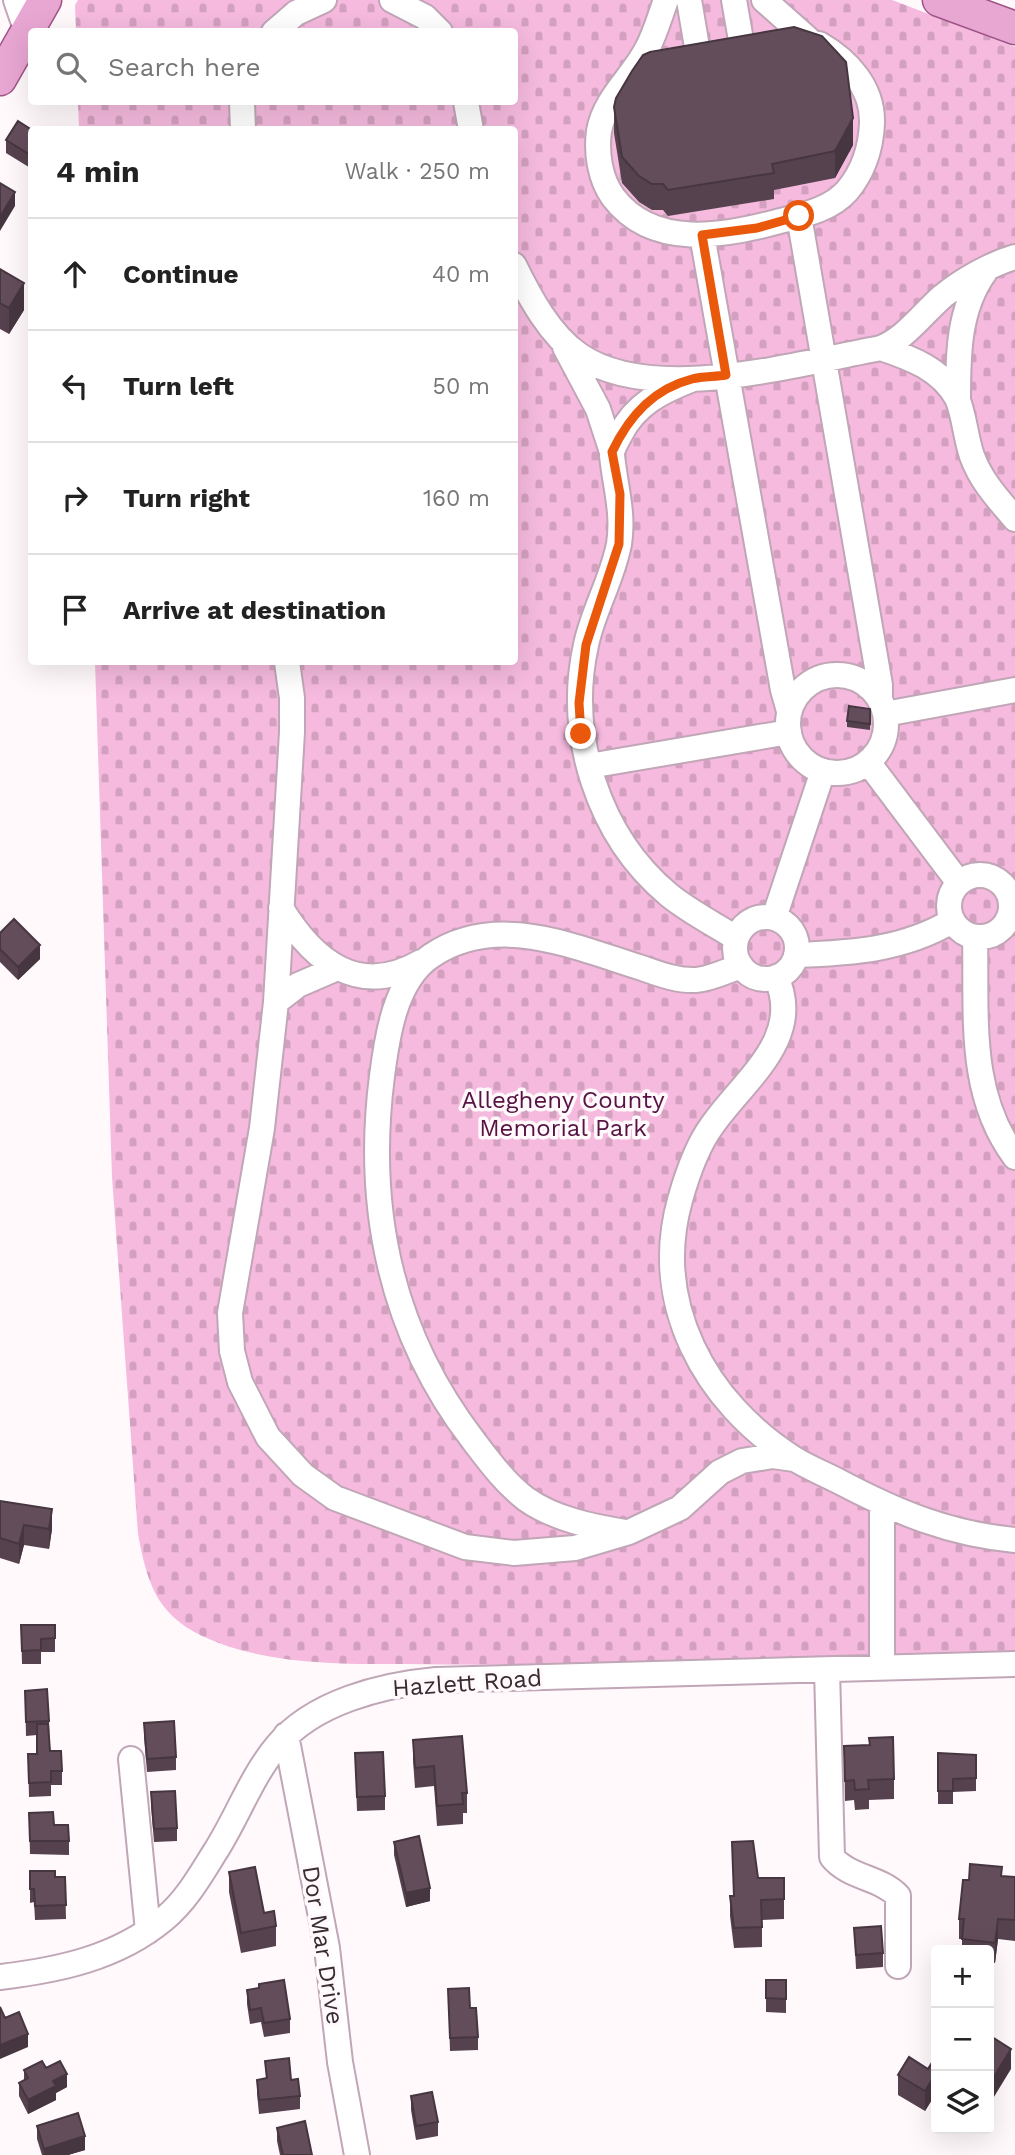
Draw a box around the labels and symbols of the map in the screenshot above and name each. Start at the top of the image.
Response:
route start [783,200,814,231]
route end [565,718,596,749]
park label: Allegheny County Memorial Park [461,1086,665,1142]
street label: Hazlett Road [391,1664,543,1702]
street label: Dor Mar Drive [297,1864,349,2026]

